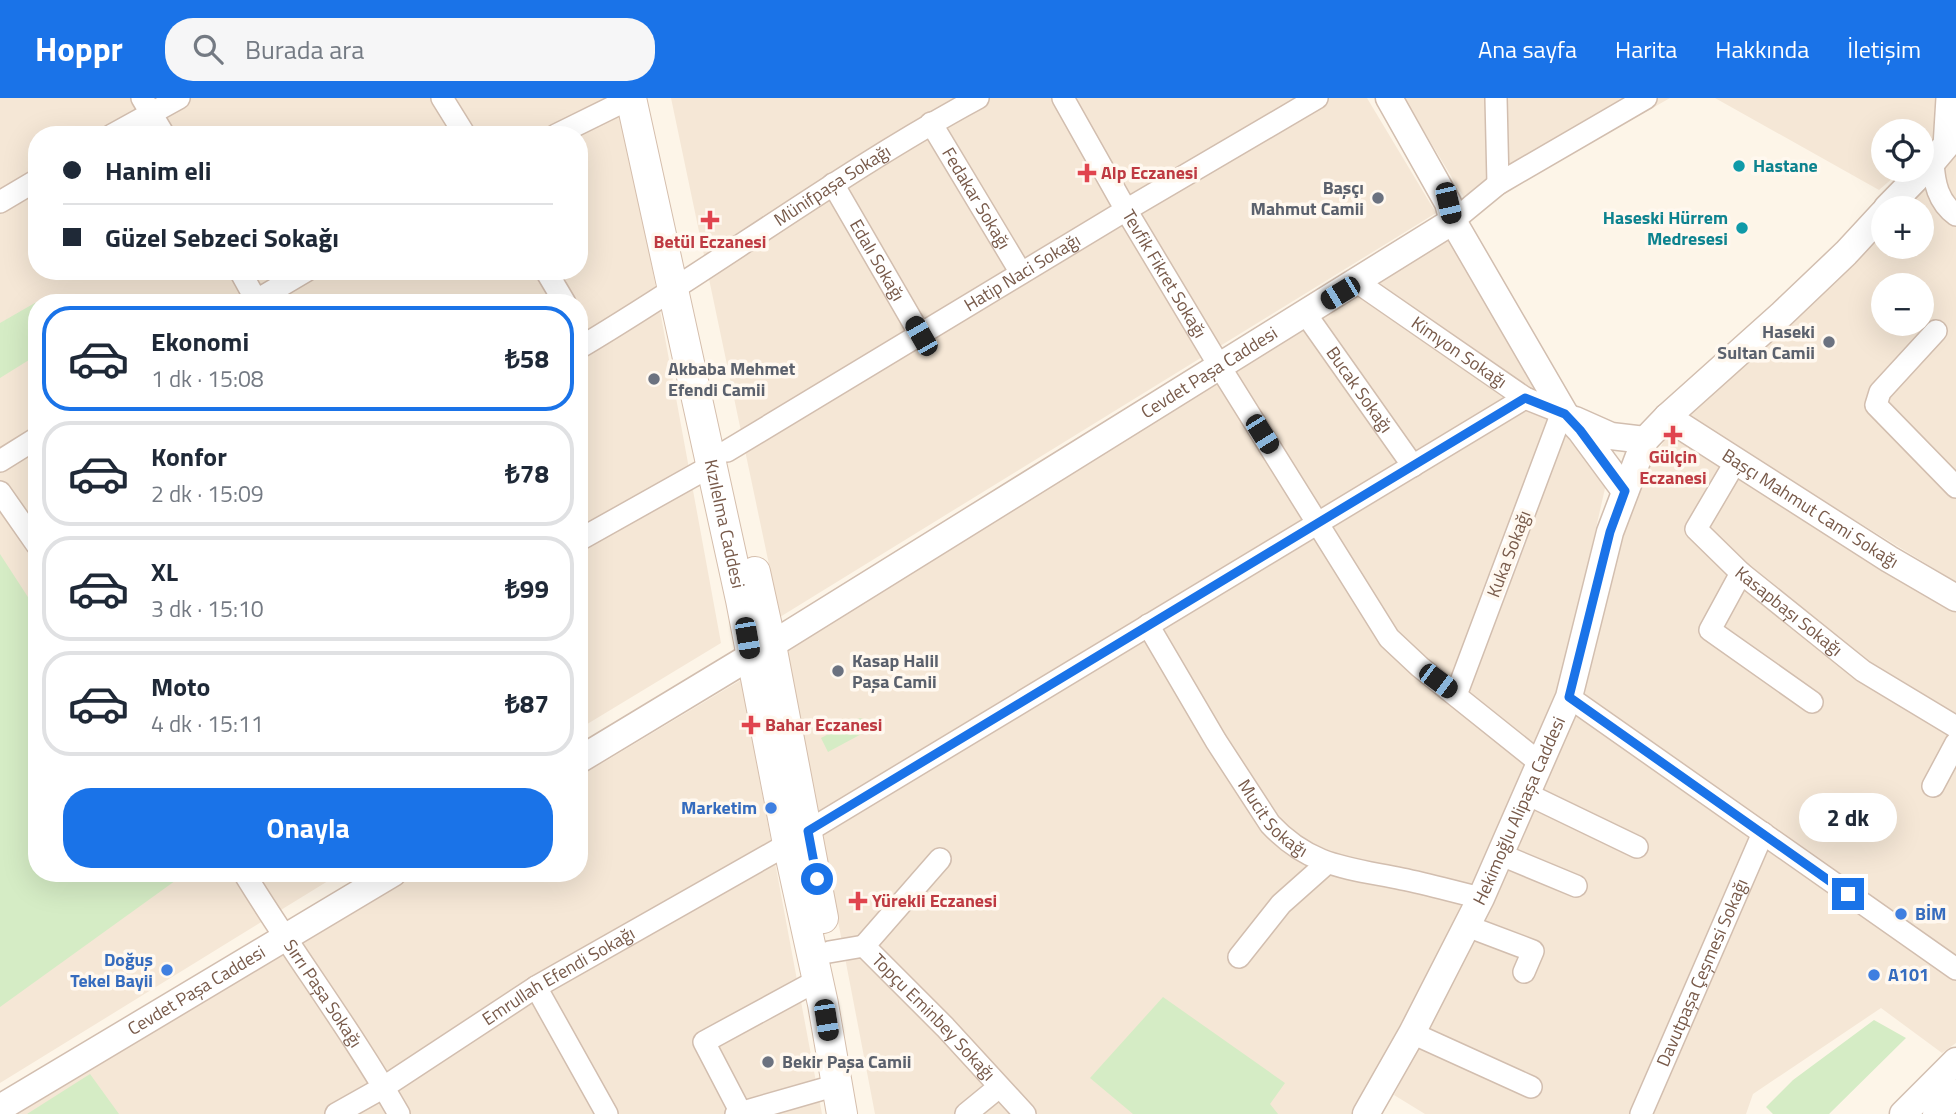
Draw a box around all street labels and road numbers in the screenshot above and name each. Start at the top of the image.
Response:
street label: Münifpaşa Sokağı [768,138,896,233]
street label: Fedakar Sokağı [936,142,1018,254]
street label: Tevfik Fikret Sokağı [1116,204,1214,343]
street label: Edalı Sokağı [843,214,912,306]
street label: Hatip Naci Sokağı [959,227,1086,318]
street label: Kimyon Sokağı [1406,309,1513,395]
street label: Cevdet Paşa Caddesi [1135,319,1282,425]
street label: Bucak Sokağı [1320,341,1400,438]
street label: Başçı Mahmut Cami Sokağı [1717,442,1904,575]
street label: Kızılelma Caddesi [698,457,752,591]
street label: Kuka Sokağı [1480,506,1537,601]
street label: Kasapbaşı Sokağı [1729,559,1849,662]
street label: Hekimoğlu Alipaşa Caddesi [1466,712,1572,910]
street label: Mucit Sokağı [1231,774,1313,864]
street label: Davutpaşa Çeşmesi Sokağı [1649,874,1755,1071]
street label: Emrullah Efendi Sokağı [477,920,640,1032]
street label: Sırrı Paşa Sokağı [277,934,369,1053]
street label: Cevdet Paşa Caddesi [122,938,270,1042]
street label: Topçu Eminbey Sokağı [866,947,1002,1087]

